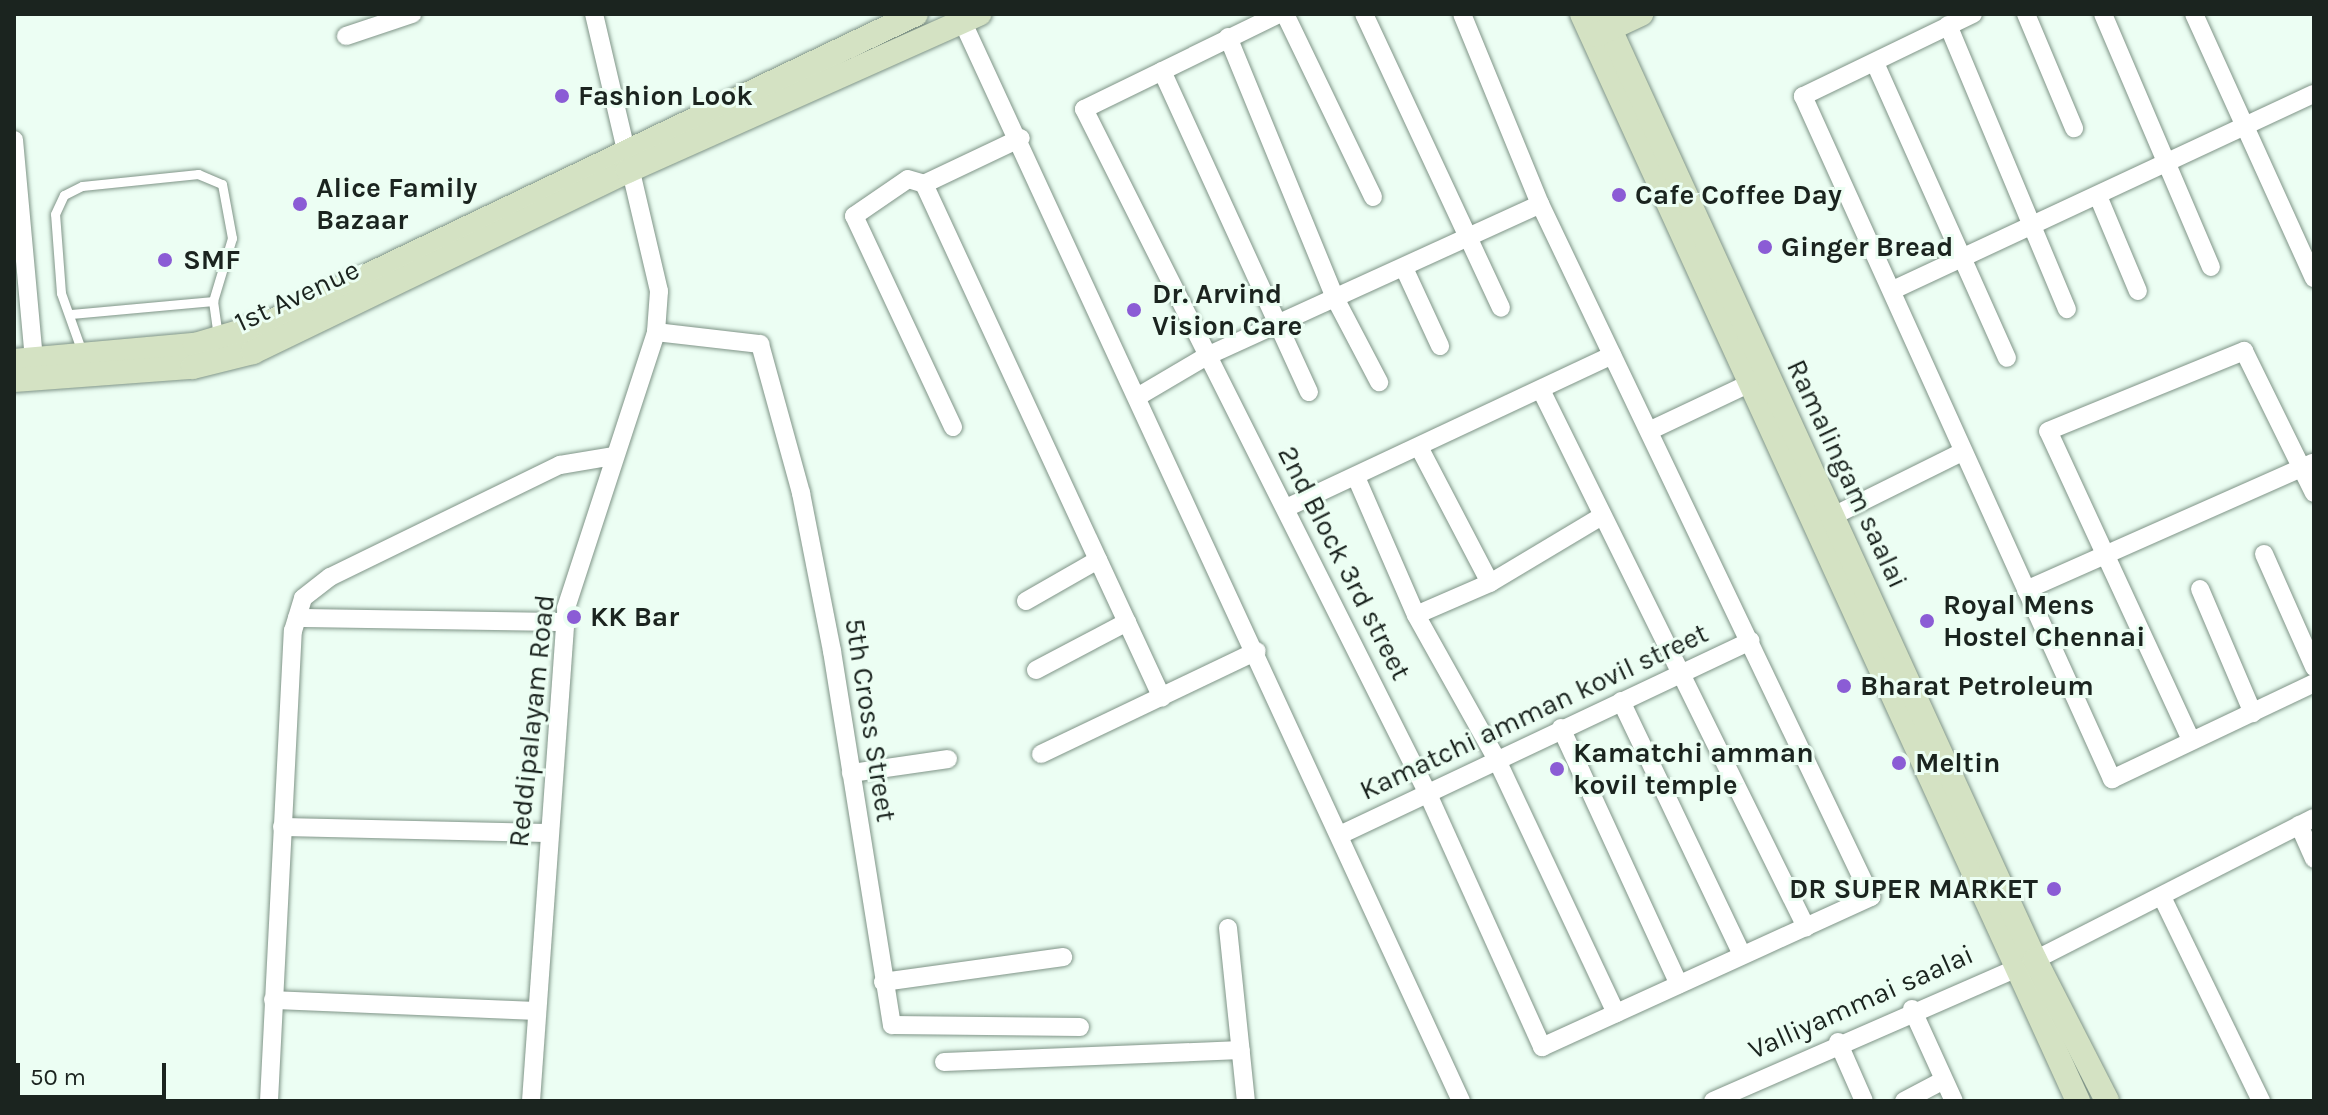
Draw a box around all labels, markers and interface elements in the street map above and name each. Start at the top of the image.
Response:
place label: Fashion Look [578,79,753,113]
marker: Fashion Look [553,87,571,105]
place label: Alice Family Bazaar [316,171,477,237]
place label: Cafe Coffee Day [1635,178,1842,212]
marker: Cafe Coffee Day [1610,186,1628,204]
marker: Alice Family Bazaar [291,195,309,213]
place label: Ginger Bread [1781,230,1953,264]
marker: Ginger Bread [1756,238,1774,256]
place label: SMF [183,243,241,277]
marker: SMF [154,249,176,271]
street label: 1st Avenue [229,253,365,339]
place label: Dr. Arvind Vision Care [1152,277,1302,343]
marker: Dr. Arvind Vision Care [1123,299,1145,321]
street label: Ramalingam saalai [1779,354,1915,594]
street label: 2nd Block 3rd street [1270,440,1418,686]
place label: Royal Mens Hostel Chennai [1943,588,2145,654]
street label: Reddipalayam Road [502,593,562,849]
place label: KK Bar [590,600,679,634]
marker: KK Bar [565,608,583,626]
marker: Royal Mens Hostel Chennai [1918,612,1936,630]
street label: 5th Cross Street [837,616,903,824]
street label: Kamatchi amman kovil street [1355,616,1713,808]
place label: Bharat Petroleum [1860,669,2094,703]
marker: Bharat Petroleum [1835,677,1853,695]
place label: Kamatchi amman kovil temple [1573,736,1814,802]
place label: Meltin [1915,746,2001,780]
marker: Meltin [1890,754,1908,772]
marker: Kamatchi amman kovil temple [1548,760,1566,778]
place label: DR SUPER MARKET [1789,872,2038,906]
marker: DR SUPER MARKET [2045,880,2063,898]
street label: Valliyammai saalai [1743,937,1979,1067]
scale bar [20,1047,170,1097]
text: 50 m [30,1063,86,1091]

